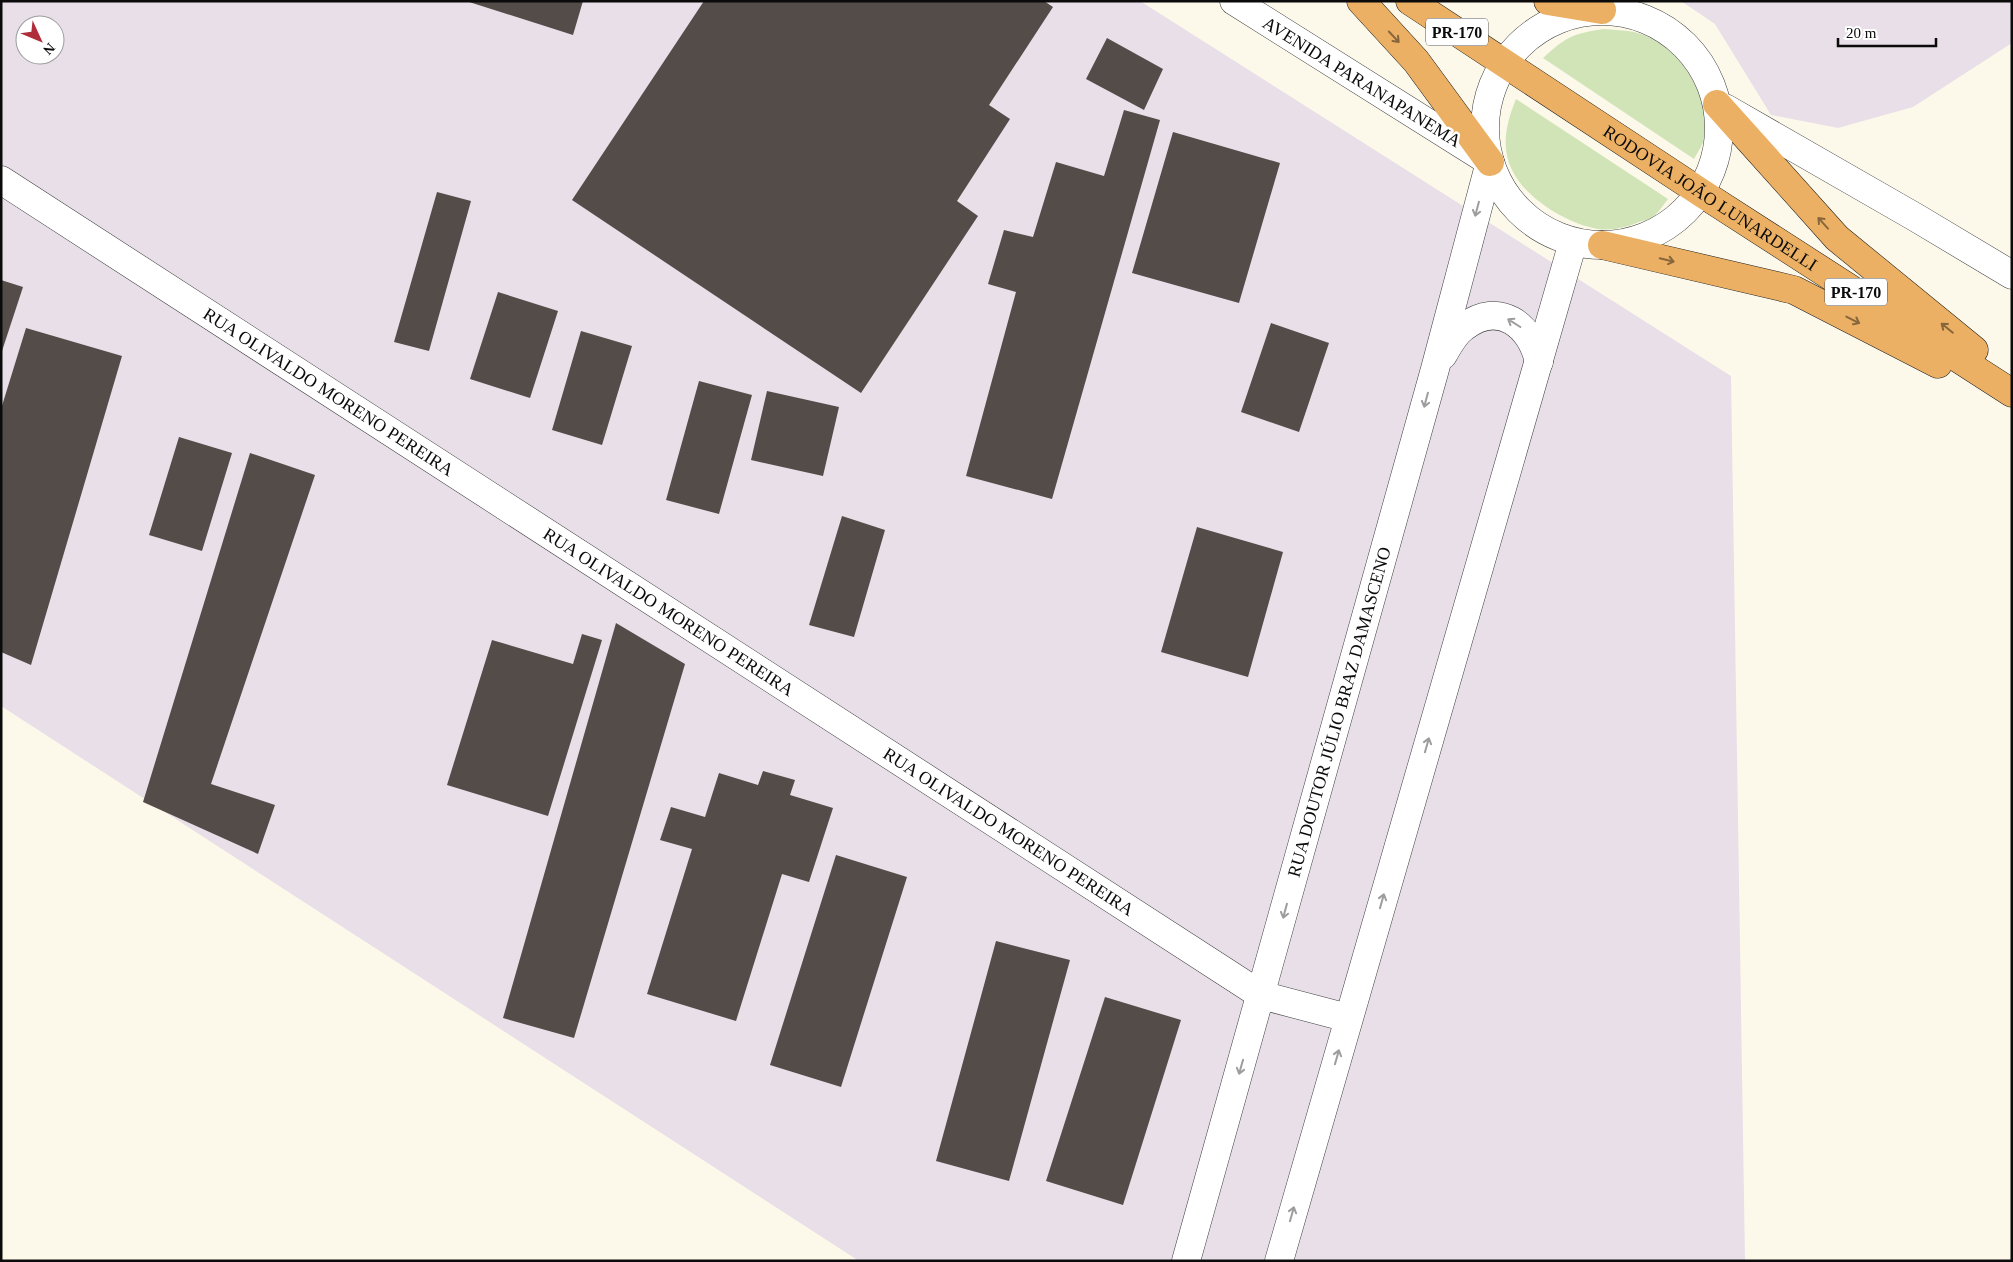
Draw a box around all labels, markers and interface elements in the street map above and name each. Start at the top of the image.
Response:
street label: AVENIDA PARANAPANEMA [1259,13,1465,151]
north arrow [15,15,65,65]
scale bar [1838,15,1936,47]
road number: PR-170 [1426,18,1488,46]
text: 20 m [1846,25,1877,41]
one-way arrow [1388,31,1400,44]
text: N [40,40,58,58]
street label: RODOVIA JOÃO LUNARDELLI [1599,121,1821,275]
one-way arrow [1472,201,1481,217]
one-way arrow [1818,217,1829,230]
one-way arrow [1658,256,1674,265]
road number: PR-170 [1825,278,1887,306]
street label: RUA OLIVALDO MORENO PEREIRA [199,303,457,480]
one-way arrow [1846,315,1861,325]
one-way arrow [1507,318,1522,328]
one-way arrow [1941,323,1954,334]
one-way arrow [1421,392,1431,408]
street label: RUA OLIVALDO MORENO PEREIRA [540,523,798,700]
street label: RUA DOUTOR JÚLIO BRAZ DAMASCENO [1284,545,1395,879]
one-way arrow [1423,738,1433,754]
street label: RUA OLIVALDO MORENO PEREIRA [880,743,1138,920]
one-way arrow [1377,894,1387,910]
one-way arrow [1279,902,1289,918]
one-way arrow [1332,1050,1342,1066]
one-way arrow [1236,1059,1245,1075]
one-way arrow [1288,1206,1298,1222]

